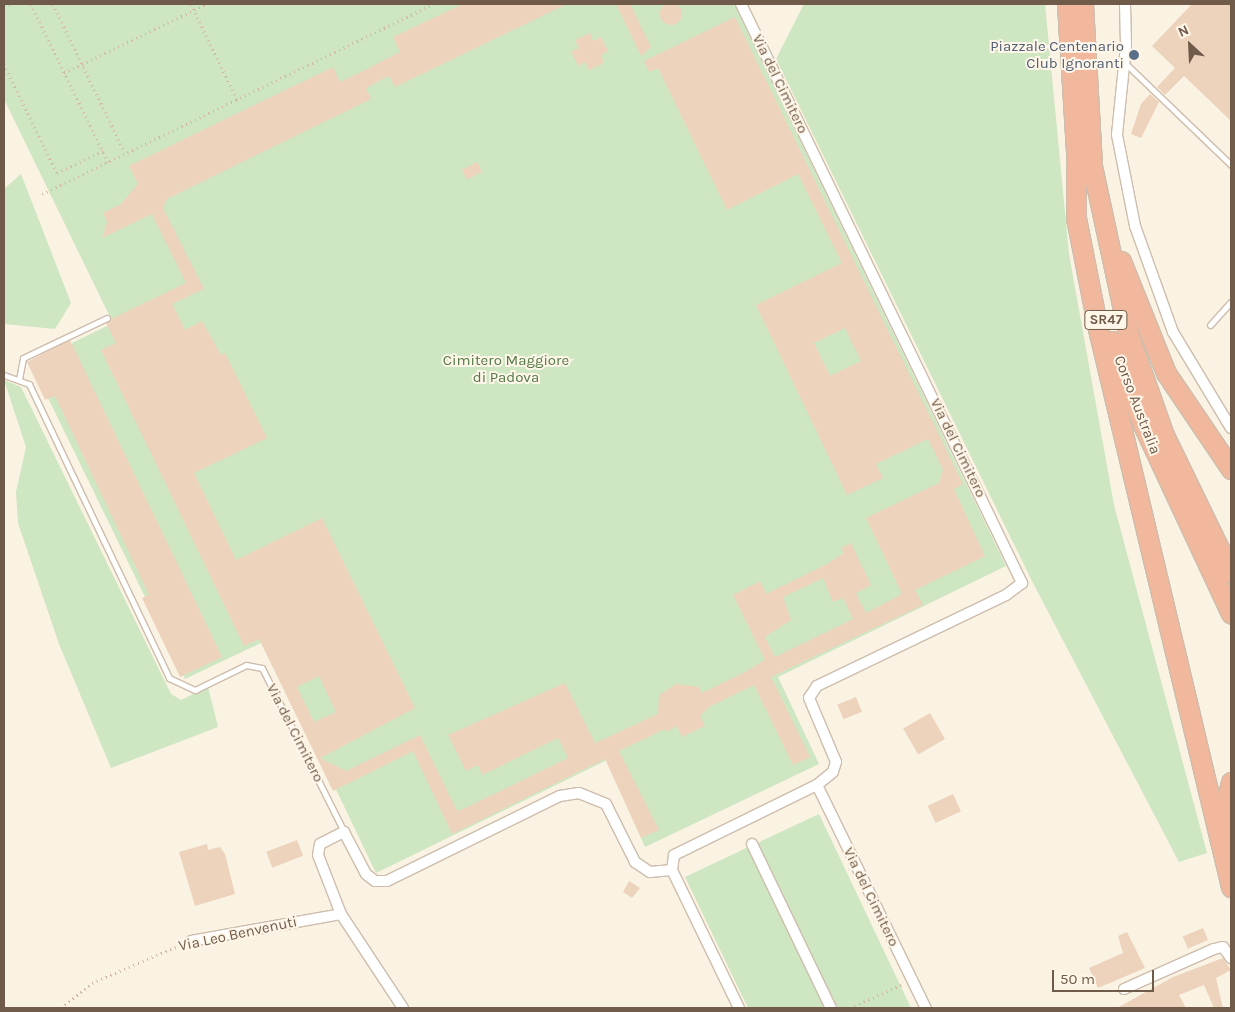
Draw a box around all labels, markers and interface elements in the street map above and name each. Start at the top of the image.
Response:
north arrow [1165,20,1215,70]
text: N [1175,21,1192,41]
street label: Via del Cimitero [748,31,812,137]
place label: Piazzale Centenario Club Ignoranti [990,37,1124,72]
marker: Piazzale Centenario Club Ignoranti [1128,49,1140,61]
road number: SR47 [1084,308,1128,332]
park label: Cimitero Maggiore di Padova [443,351,569,386]
street label: Corso Australia [1110,353,1164,457]
street label: Via del Cimitero [926,395,990,501]
street label: Via del Cimitero [262,681,328,785]
street label: Via del Cimitero [839,844,903,950]
street label: Via Leo Benvenuti [177,913,299,955]
scale bar [1055,960,1158,992]
text: 50 m [1060,970,1095,988]

